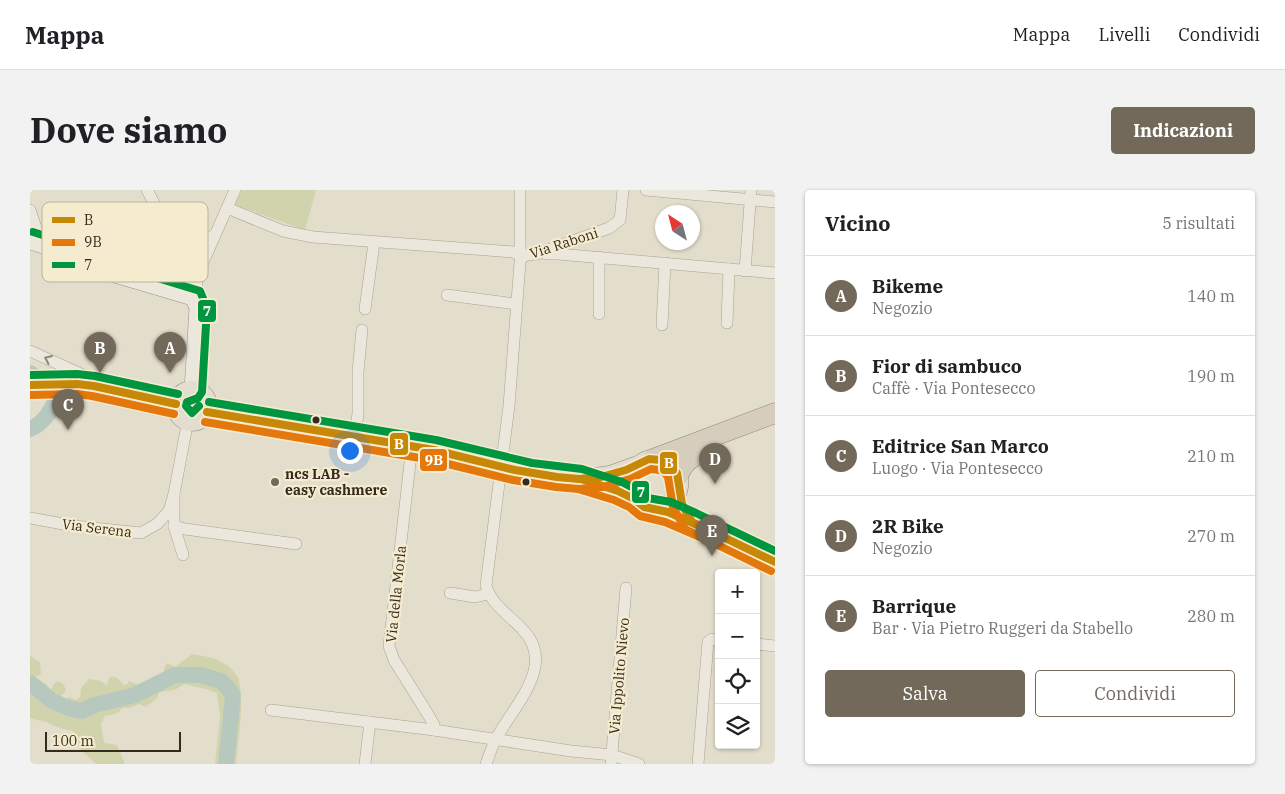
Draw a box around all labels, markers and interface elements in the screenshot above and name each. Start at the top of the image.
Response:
text: Mappa [25,19,105,51]
text: Mappa [1013,23,1070,46]
text: Livelli [1098,23,1150,46]
text: Condividi [1178,23,1260,46]
text: Dove siamo [30,107,227,153]
button: Indicazioni [1111,107,1255,154]
legend [42,202,208,282]
north arrow [655,205,700,250]
text: Vicino [825,209,891,237]
text: B [84,211,93,229]
text: 5 risultati [1162,213,1235,233]
street label: Via Raboni [527,223,601,263]
text: 9B [84,233,102,251]
text: 7 [84,256,92,274]
text: Bikeme [872,274,943,298]
text: A [835,286,847,306]
text: 140 m [1187,286,1235,306]
text: Negozio [872,298,933,318]
line badge: 7 [197,299,217,323]
text: 7 [203,302,211,320]
pin: B [84,332,116,373]
pin: A [154,332,186,373]
one-way arrow [44,354,53,365]
text: Fior di sambuco [872,354,1022,378]
text: B [835,366,847,386]
text: 190 m [1187,366,1235,386]
text: Caffè · Via Pontesecco [872,378,1035,398]
pin: C [52,389,84,430]
unlabelled marker [311,415,321,425]
line badge: B [389,432,409,456]
text: Editrice San Marco [872,434,1049,458]
text: B [394,435,404,453]
your location [337,438,363,464]
pin: D [699,443,731,484]
text: C [836,446,846,466]
text: 210 m [1187,446,1235,466]
line badge: 9B [419,448,448,472]
text: 9B [425,451,443,469]
line badge: B [659,451,678,475]
text: B [664,454,674,472]
text: Luogo · Via Pontesecco [872,458,1043,478]
place label: ncs LAB - easy cashmere [285,465,387,499]
marker: ncs LAB - easy cashmere [269,476,281,488]
unlabelled marker [521,477,531,487]
line badge: 7 [631,480,650,504]
text: 7 [637,483,645,501]
text: 2R Bike [872,514,944,538]
street label: Via Serena [61,515,133,541]
pin: E [696,515,728,556]
text: D [835,526,847,546]
text: 270 m [1187,526,1235,546]
text: Negozio [872,538,933,558]
street label: Via della Morla [382,544,410,644]
map controls [715,569,760,749]
button: + [715,569,760,614]
text: Barrique [872,594,956,618]
text: E [836,606,846,626]
text: 280 m [1187,606,1235,626]
button: − [715,614,760,659]
street label: Via Ippolito Nievo [605,617,633,735]
text: Bar · Via Pietro Ruggeri da Stabello [872,618,1133,638]
button: locate [715,659,760,704]
button: Salva [825,670,1025,717]
button: Condividi [1035,670,1235,717]
button: layers [715,704,760,749]
scale bar [45,729,181,752]
text: 100 m [52,732,94,750]

